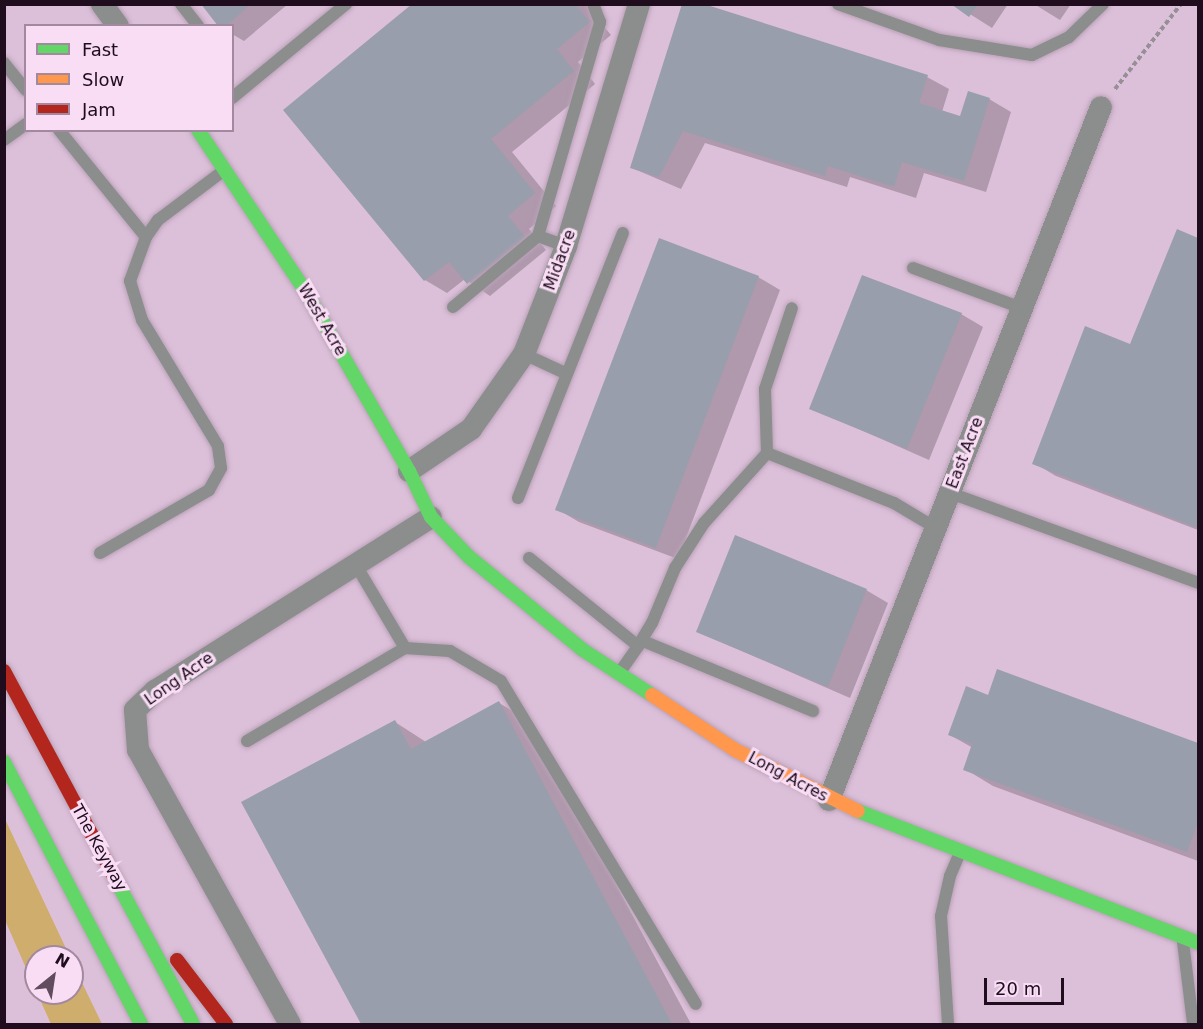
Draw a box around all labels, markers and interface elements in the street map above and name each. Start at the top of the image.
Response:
legend [24,24,234,132]
text: Fast [82,39,118,60]
text: Slow [82,69,124,90]
text: Jam [82,99,116,120]
street label: Midacre [540,227,580,293]
street label: West Acre [294,281,350,359]
street label: East Acre [943,414,987,492]
street label: Long Acre [141,648,217,710]
street label: Long Acres [745,748,831,806]
street label: The Keyway [67,801,131,895]
north arrow [24,945,84,1005]
text: N [52,949,73,972]
scale bar [987,966,1066,1004]
text: 20 m [995,978,1041,999]

